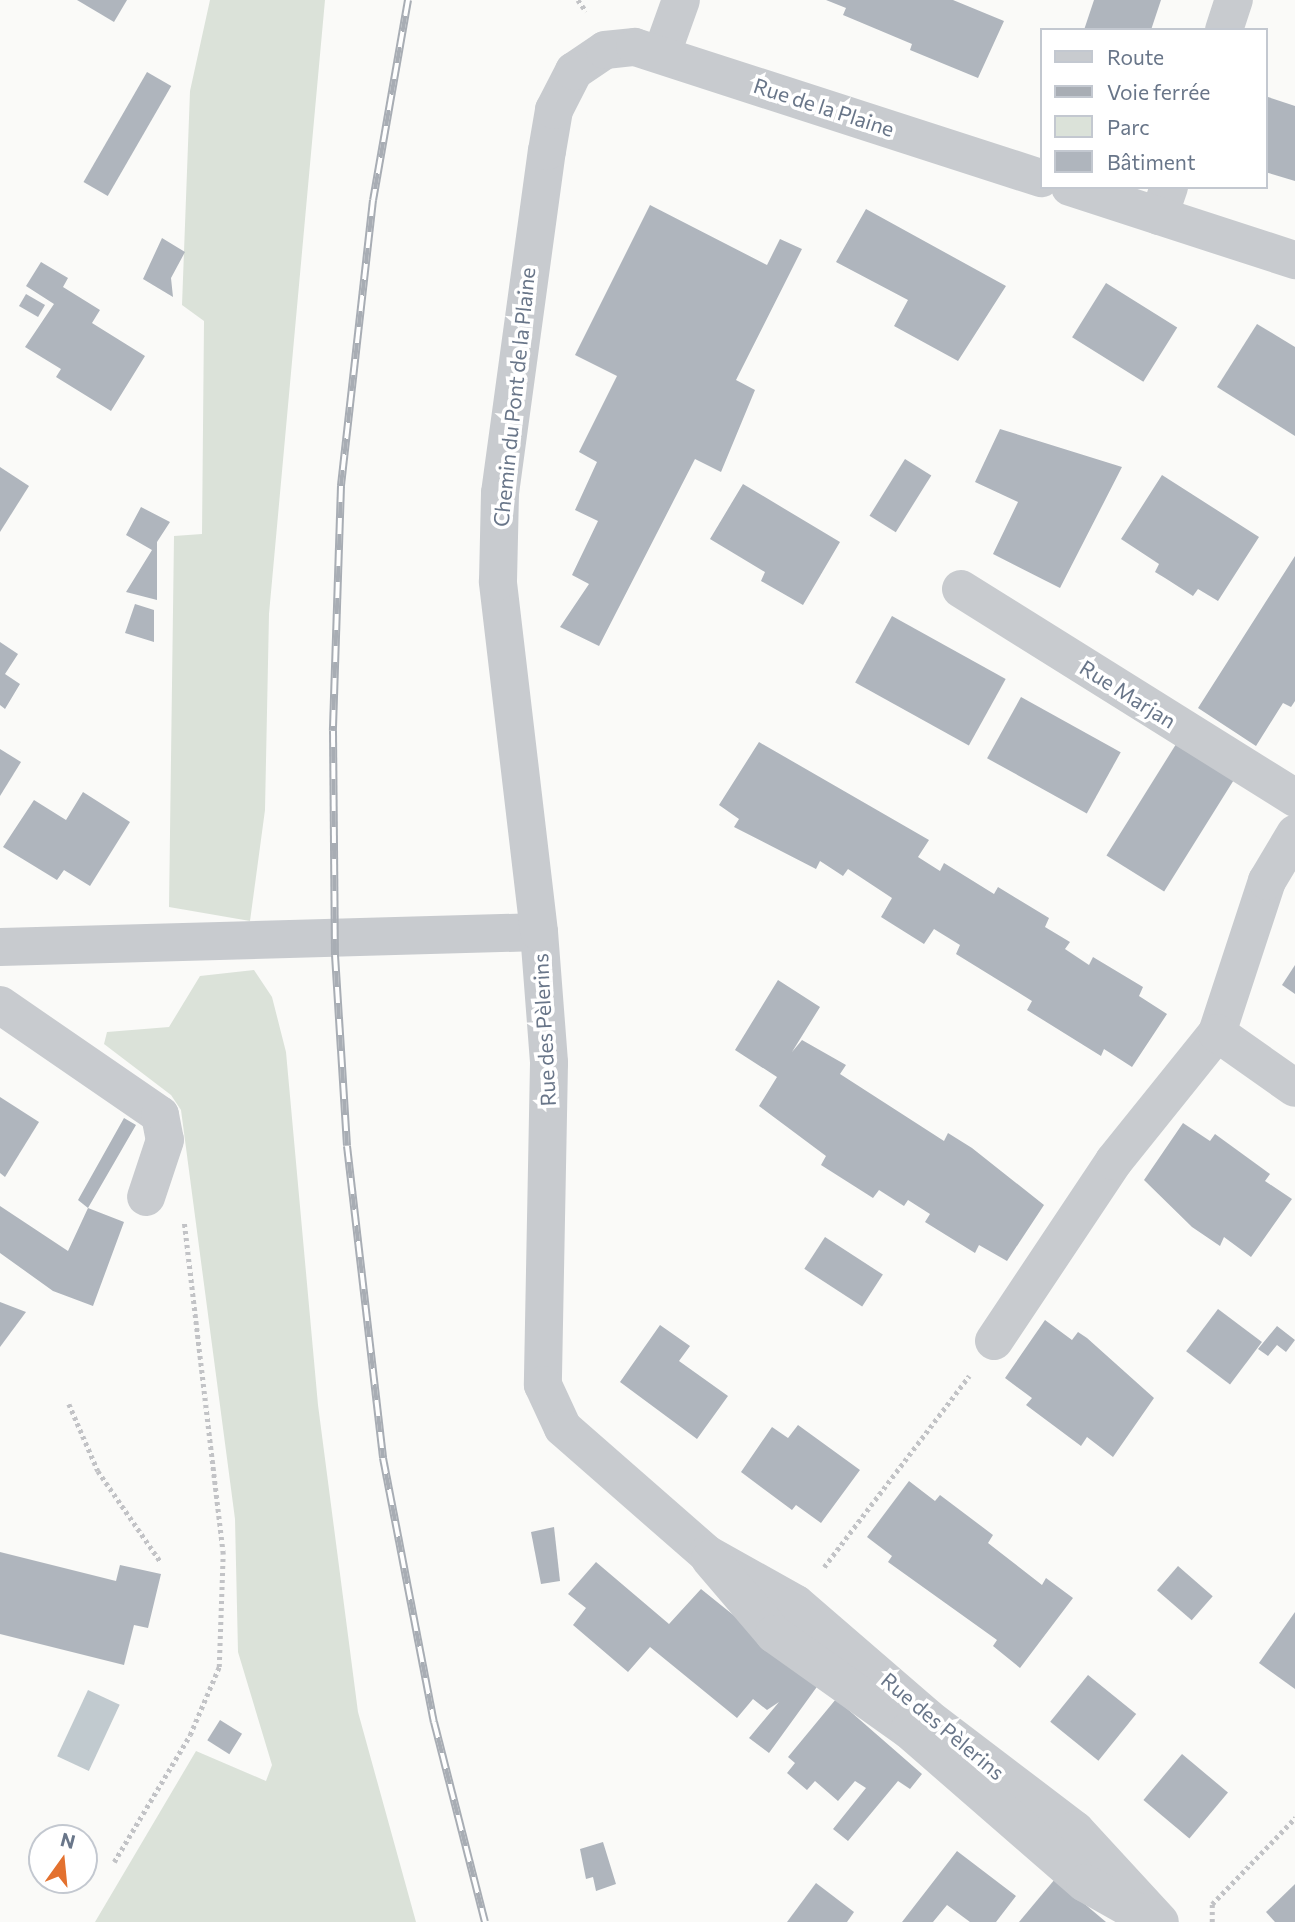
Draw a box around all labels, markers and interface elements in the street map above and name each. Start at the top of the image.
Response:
legend [1040,28,1267,189]
text: Route [1107,44,1164,69]
street label: Rue de la Plaine [751,72,897,142]
text: Voie ferrée [1107,79,1210,104]
text: Parc [1107,114,1150,139]
text: Bâtiment [1107,149,1196,174]
street label: Chemin du Pont de la Plaine [488,266,540,528]
street label: Rue Marjan [1075,655,1181,733]
street label: Rue des Pèlerins [527,953,561,1107]
street label: Rue des Pèlerins [876,1667,1010,1785]
north arrow [28,1824,98,1894]
text: N [58,1827,78,1853]

